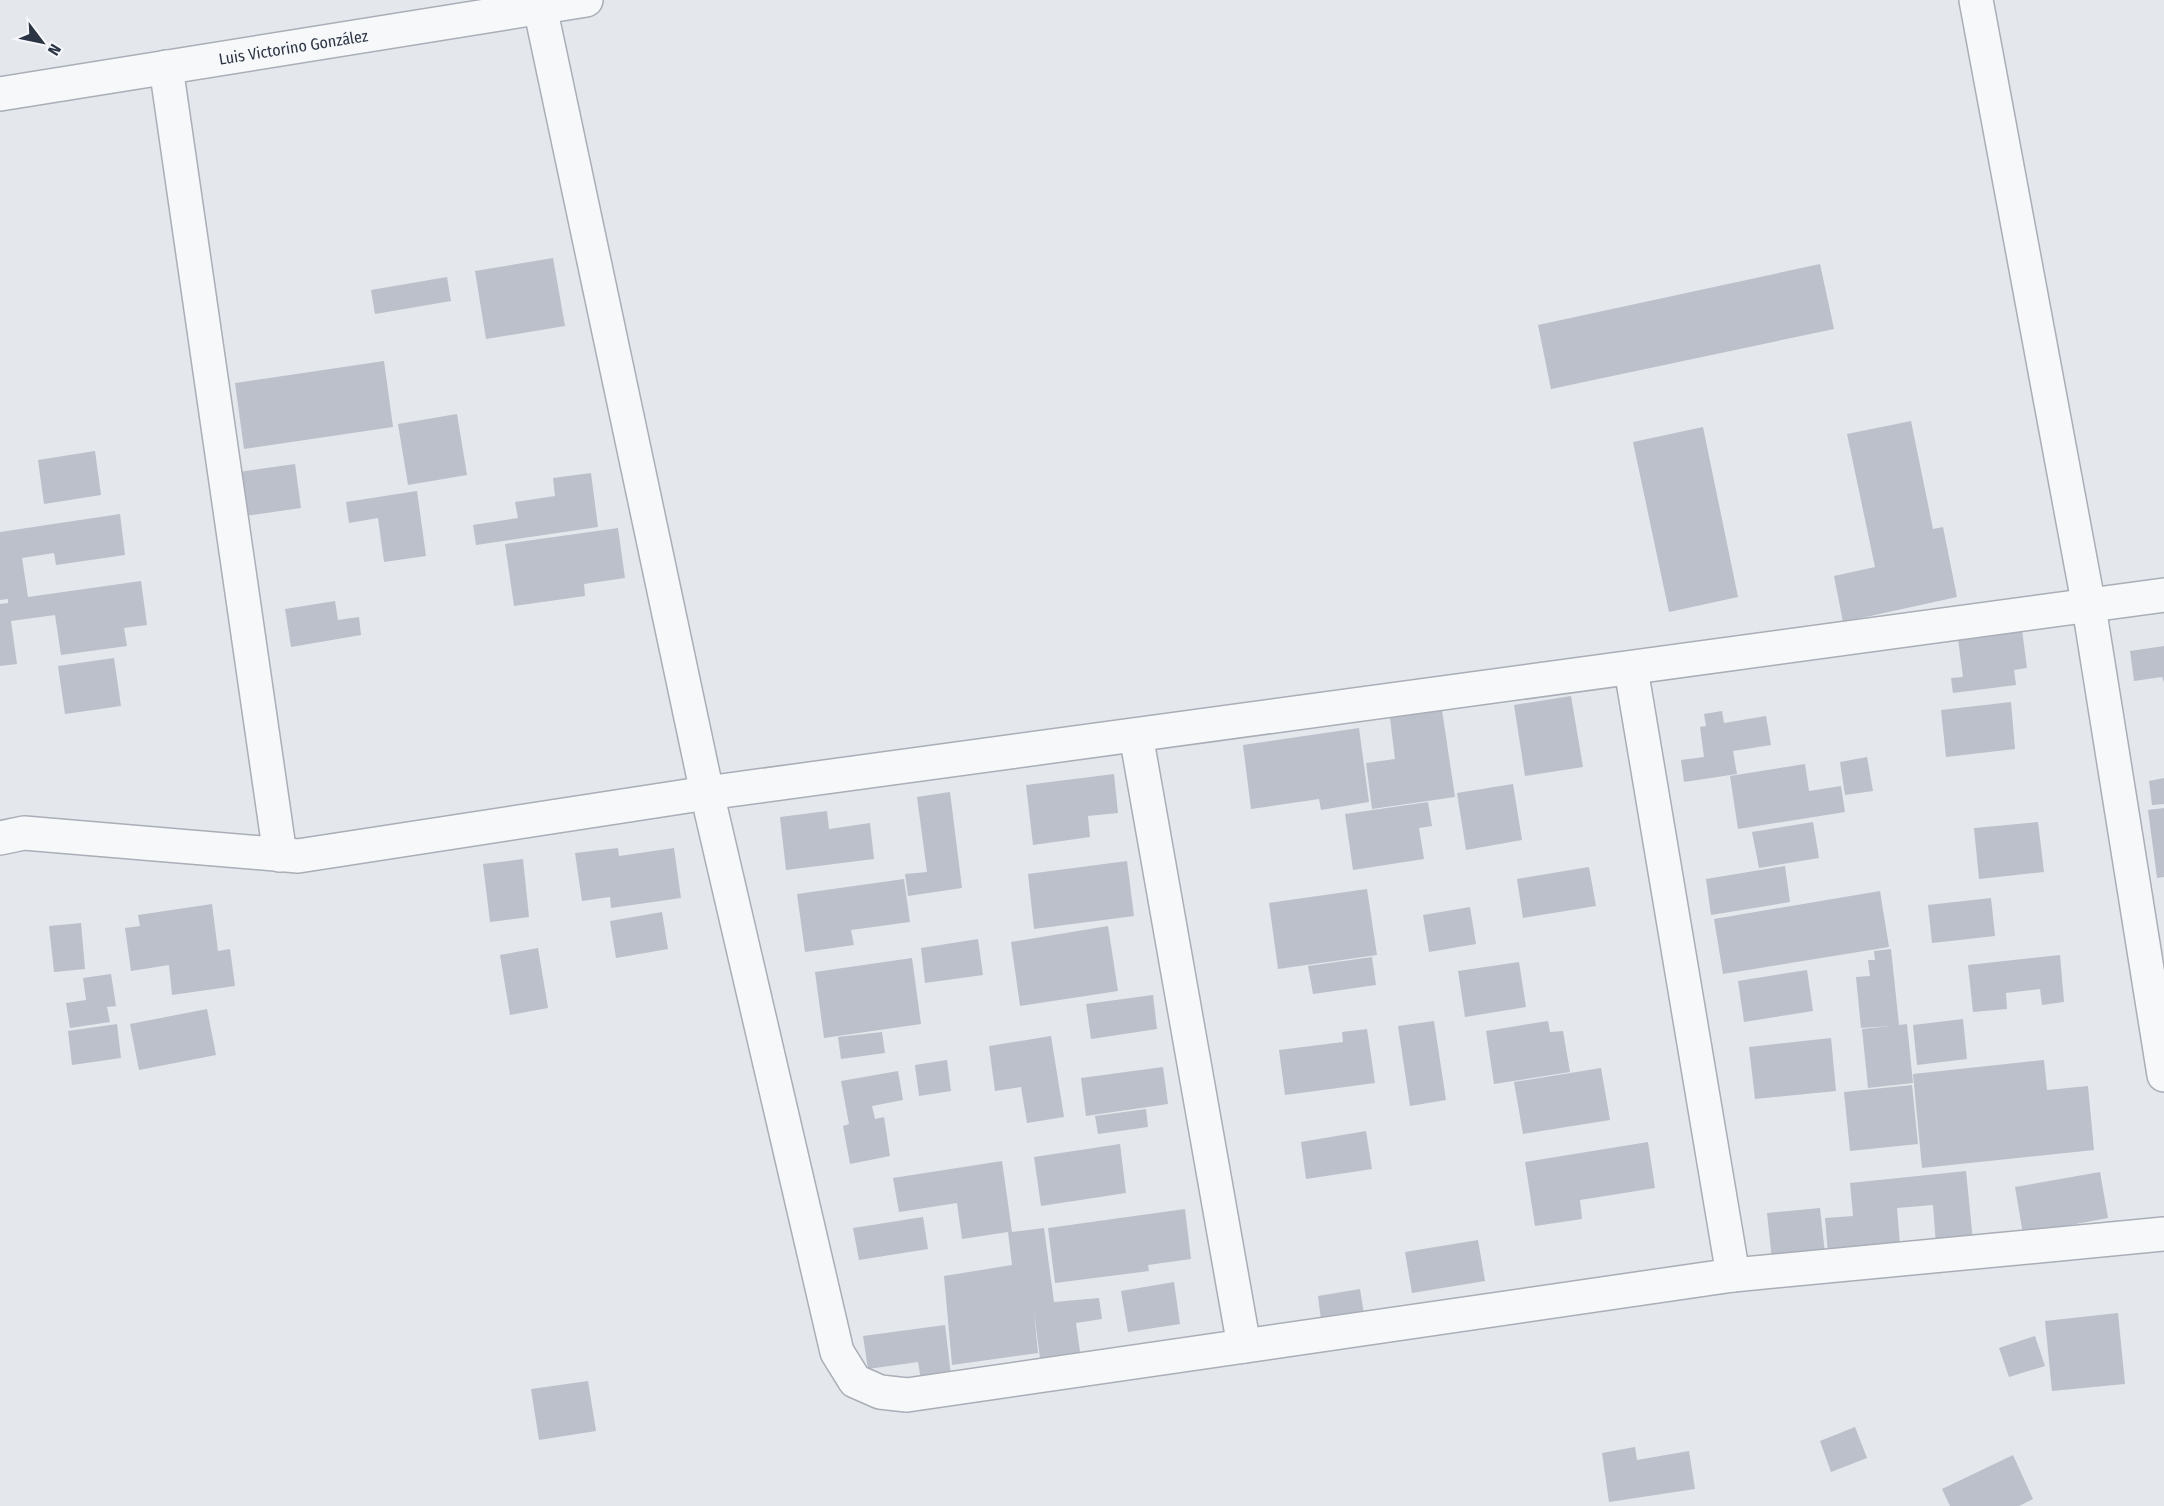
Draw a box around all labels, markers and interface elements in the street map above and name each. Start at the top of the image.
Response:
north arrow [12,12,72,72]
street label: Luis Victorino González [217,26,369,68]
text: N [44,41,65,59]

